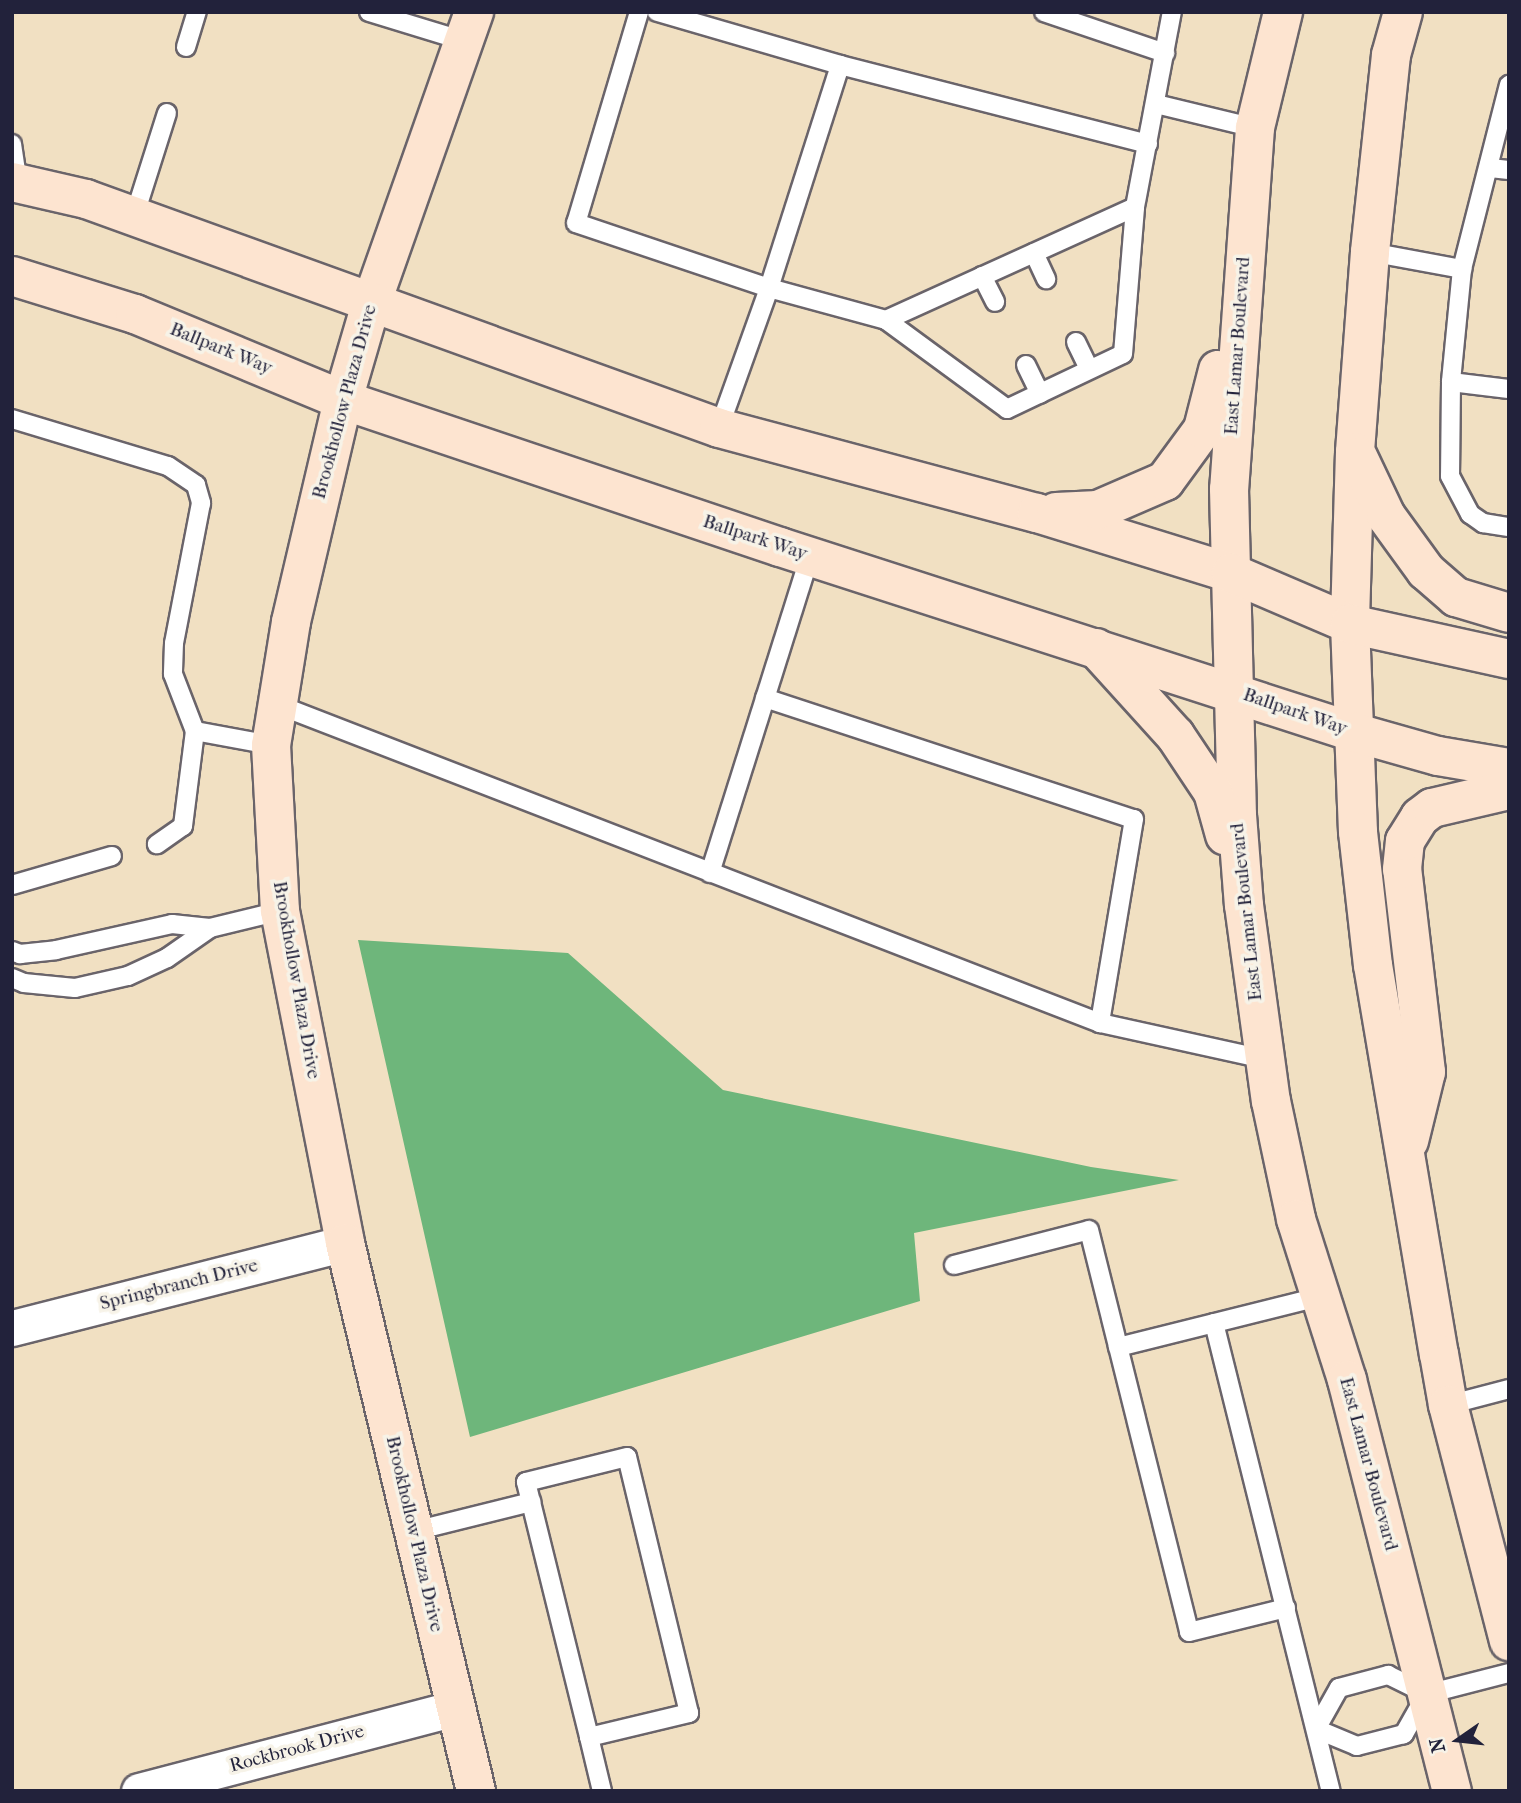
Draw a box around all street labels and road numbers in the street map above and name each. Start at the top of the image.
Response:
street label: East Lamar Boulevard [1220,256,1256,436]
street label: Brookhollow Plaza Drive [308,302,382,502]
street label: Ballpark Way [166,318,276,380]
street label: Ballpark Way [700,510,810,566]
street label: Ballpark Way [1240,684,1350,740]
street label: East Lamar Boulevard [1226,822,1268,1002]
street label: Brookhollow Plaza Drive [267,879,325,1081]
street label: Springbranch Drive [98,1254,260,1316]
street label: East Lamar Boulevard [1334,1375,1402,1553]
street label: Brookhollow Plaza Drive [380,1434,448,1634]
street label: Rockbrook Drive [227,1720,367,1778]

